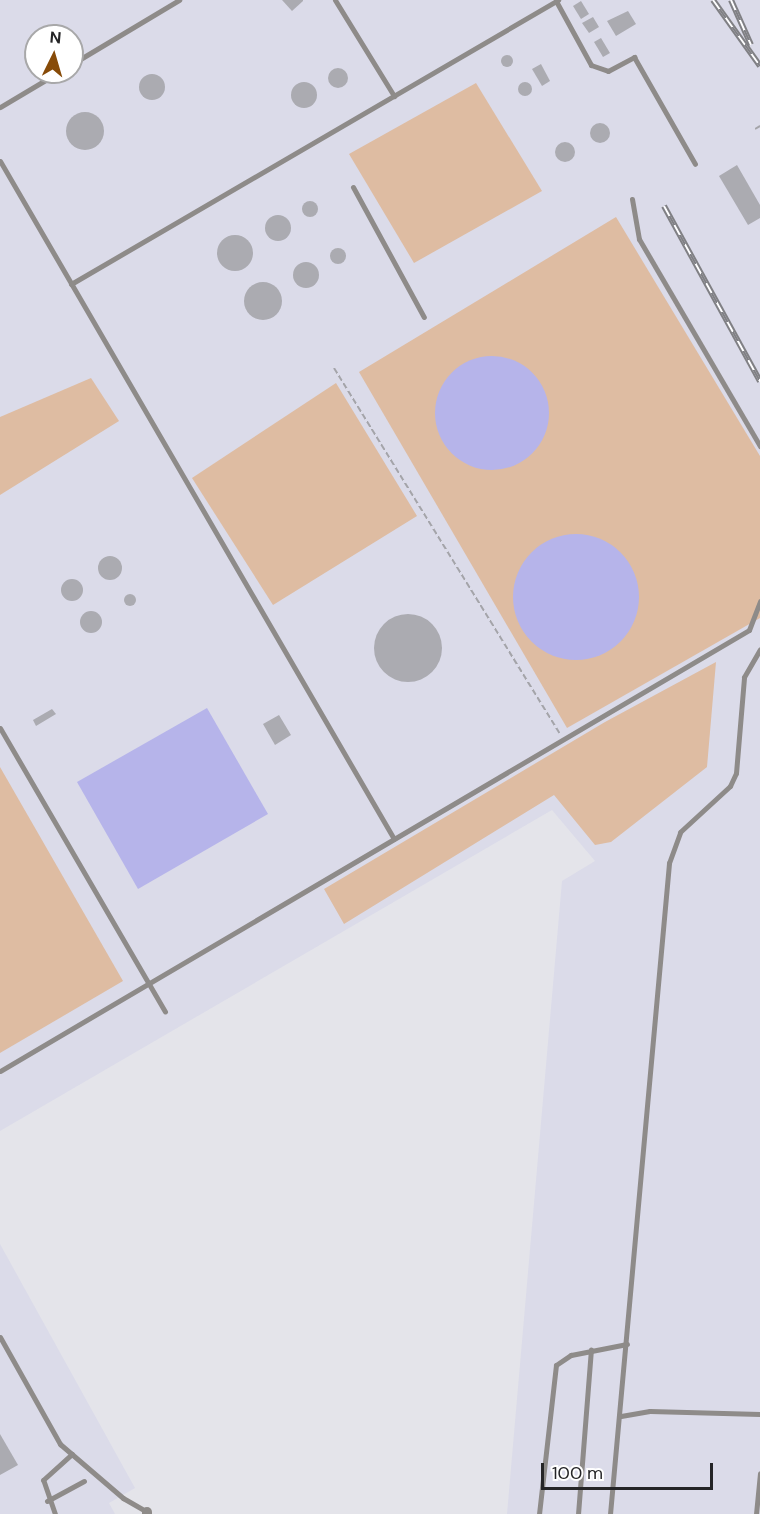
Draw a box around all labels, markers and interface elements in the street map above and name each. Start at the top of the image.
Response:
north arrow [24,24,84,84]
text: N [49,27,62,49]
scale bar [544,1451,716,1489]
text: 100 m [552,1461,603,1485]

